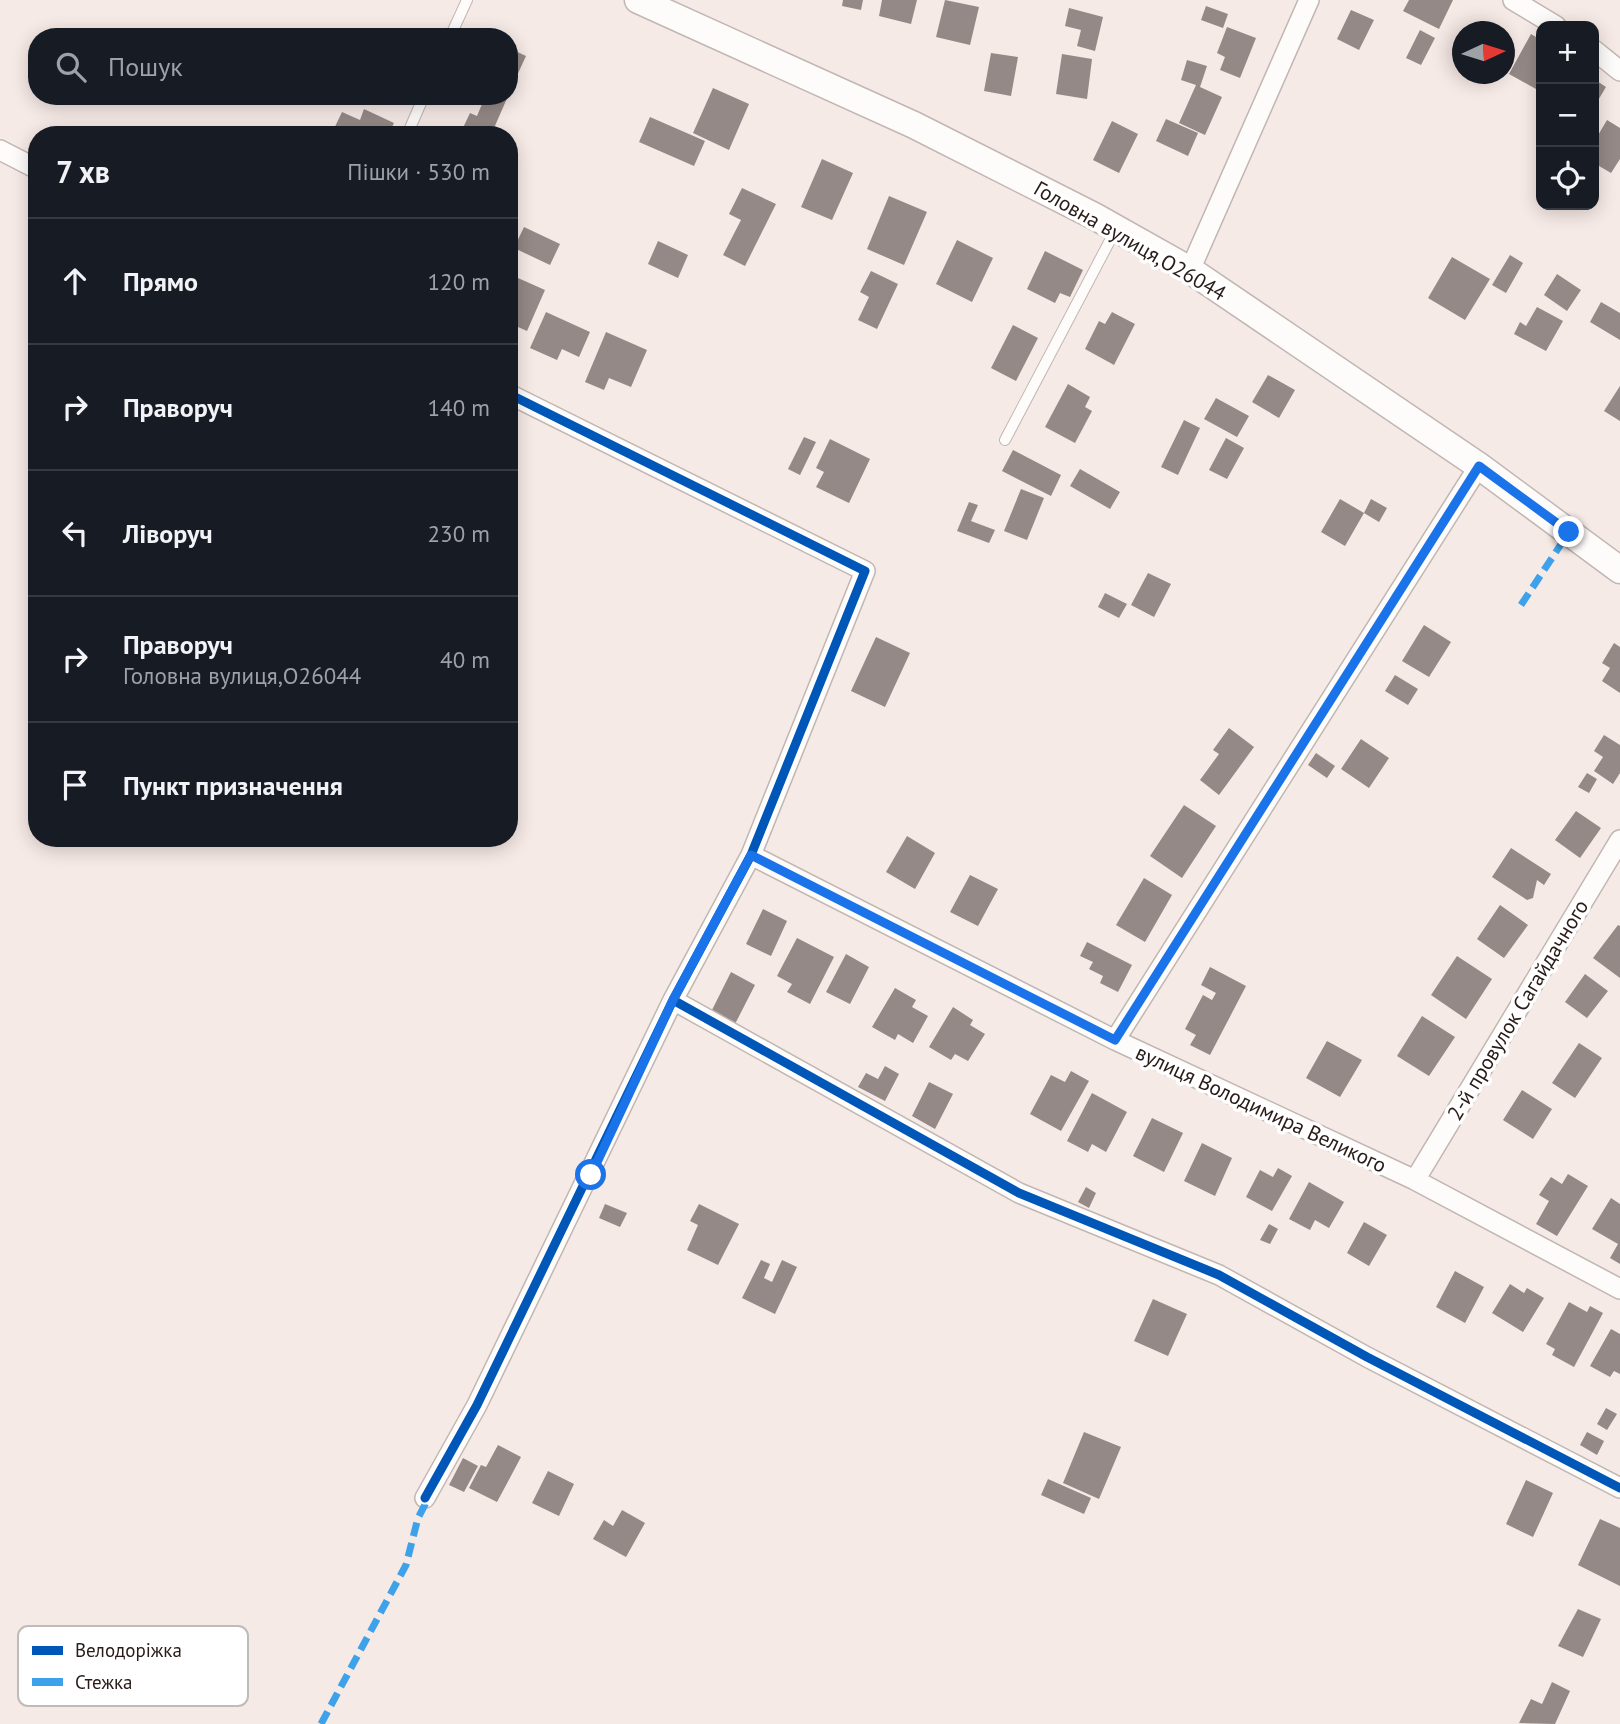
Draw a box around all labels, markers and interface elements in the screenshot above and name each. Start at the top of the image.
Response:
north arrow [1452,21,1515,84]
map controls [1536,21,1599,210]
button: + [1536,21,1599,84]
search box [28,28,518,105]
icon: search [52,48,90,86]
text: Пошук [108,50,183,83]
button: − [1536,84,1599,147]
button: locate [1536,147,1599,210]
text: 7 хв [56,152,110,191]
text: Пішки · 530 m [347,157,490,186]
street label: Головна вулиця,О26044 [1029,174,1231,307]
icon: ahead [56,262,94,300]
text: Прямо [123,265,198,298]
text: 120 m [428,267,490,296]
icon: right [56,388,94,426]
text: Праворуч [123,391,233,424]
text: 140 m [428,393,490,422]
icon: left [56,514,94,552]
route end [1553,516,1584,547]
text: Ліворуч [123,517,213,550]
text: 230 m [428,519,490,548]
text: Праворуч [123,628,233,661]
icon: right [56,640,94,678]
text: 40 m [440,645,490,674]
text: Головна вулиця,О26044 [123,661,361,690]
icon: arrive [56,766,94,804]
text: Пункт призначення [123,769,343,802]
street label: 2-й провулок Сагайдачного [1441,894,1594,1125]
street label: вулиця Володимира Великого [1132,1038,1391,1179]
route start [575,1159,606,1190]
legend [18,1626,248,1706]
text: Велодоріжка [75,1638,182,1662]
text: Стежка [75,1670,133,1694]

